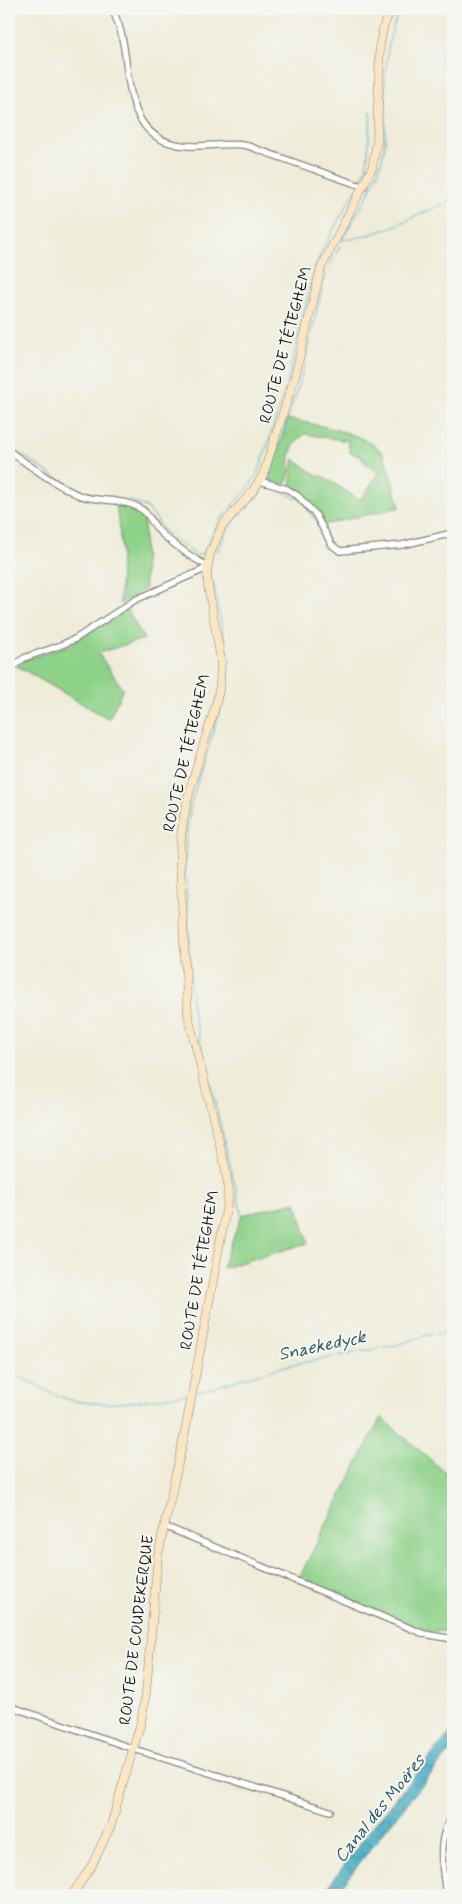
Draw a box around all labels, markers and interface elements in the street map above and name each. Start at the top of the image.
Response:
street label: ROUTE DE TÉTEGHEM [255,264,317,426]
street label: ROUTE DE TÉTEGHEM [159,672,215,834]
street label: ROUTE DE TÉTEGHEM [176,1189,224,1351]
water label: Snaekedyck [276,1325,369,1367]
street label: ROUTE DE COUDEKERQUE [115,1534,159,1726]
water label: Canal des Moëres [329,1748,432,1868]

